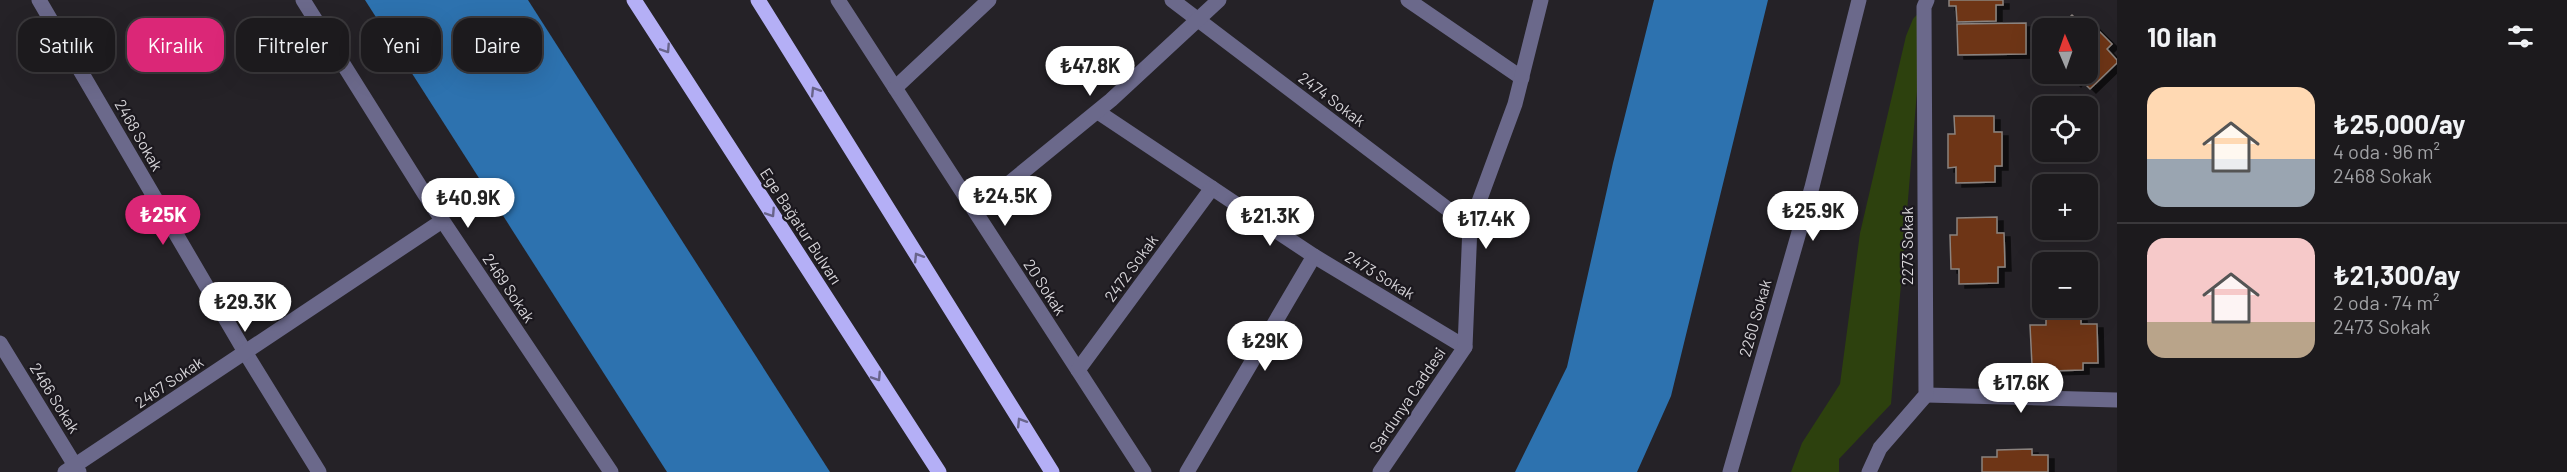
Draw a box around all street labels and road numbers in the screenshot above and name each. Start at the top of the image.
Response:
street label: 2474 Sokak [1295,67,1369,130]
street label: 2468 Sokak [111,96,167,174]
street label: Ege Bağatur Bulvarı [757,164,846,288]
street label: 2273 Sokak [1897,207,1916,285]
street label: 2472 Sokak [1100,230,1161,305]
street label: 2473 Sokak [1342,246,1419,303]
street label: 2469 Sokak [479,250,539,326]
street label: 20 Sokak [1020,255,1071,318]
street label: 2260 Sokak [1734,277,1775,359]
street label: Sardunya Caddesi [1365,344,1449,456]
street label: 2467 Sokak [131,352,207,411]
street label: 2466 Sokak [26,359,84,436]

